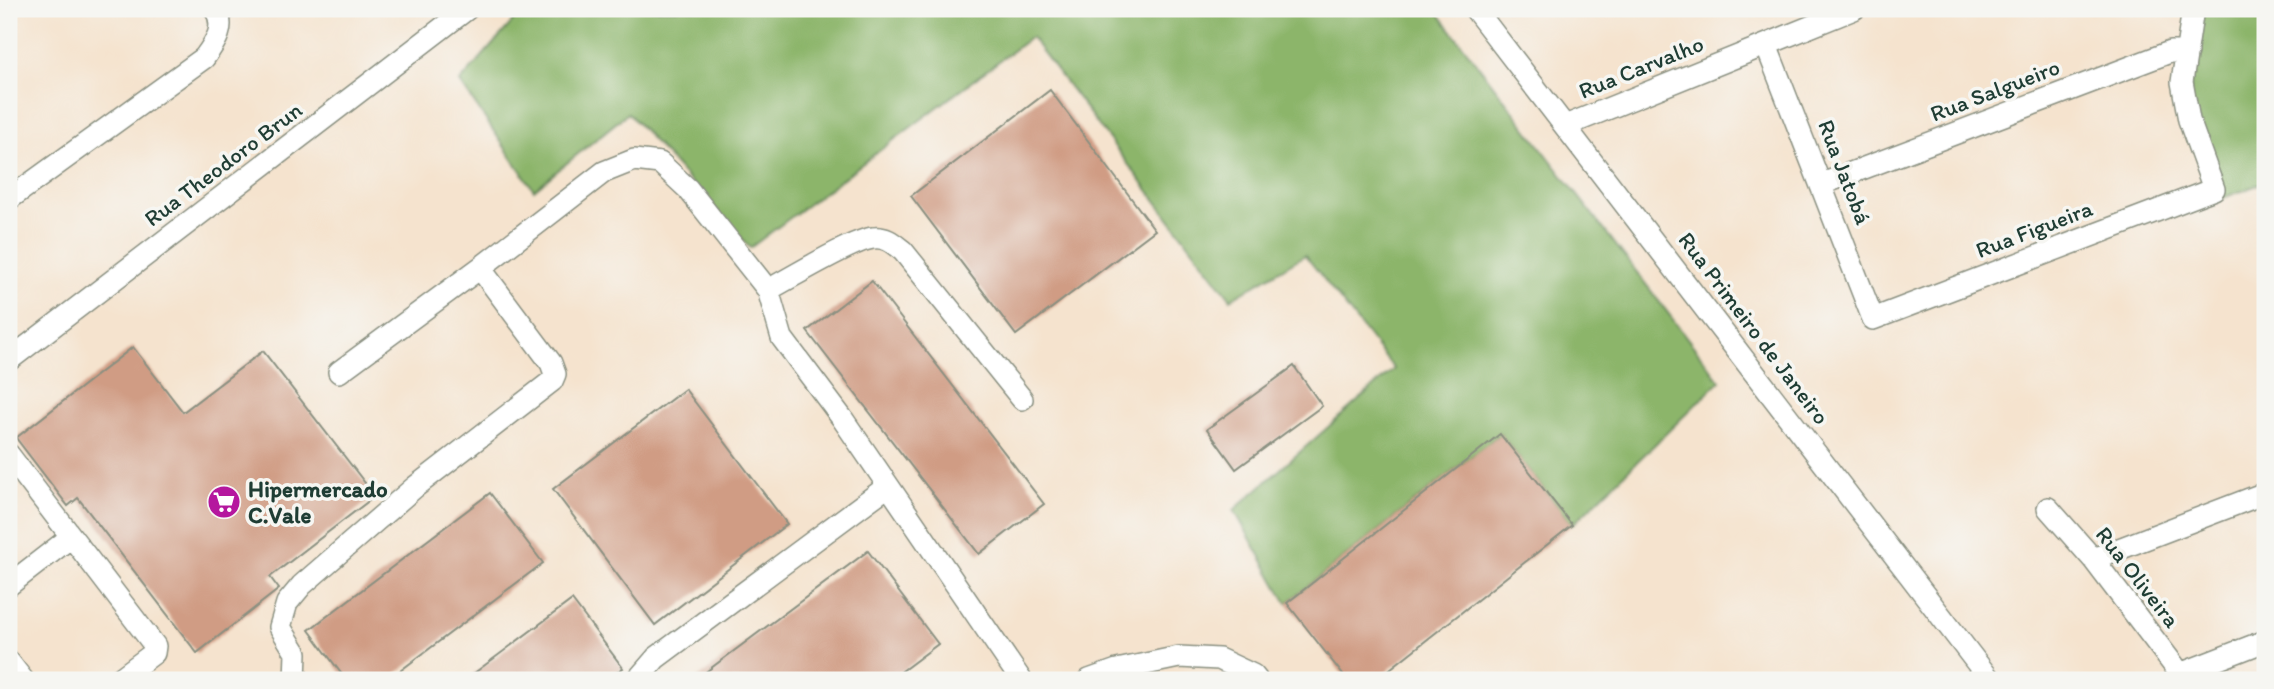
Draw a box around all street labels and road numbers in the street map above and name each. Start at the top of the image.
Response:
street label: Rua Carvalho [1574,29,1708,105]
street label: Rua Salgueiro [1926,52,2064,128]
street label: Rua Theodoro Brun [139,96,307,232]
street label: Rua Jatobá [1812,116,1878,228]
street label: Rua Figueira [1972,194,2096,264]
street label: Rua Primeiro de Janeiro [1672,226,1836,430]
street label: Rua Oliveira [2090,521,2186,633]

